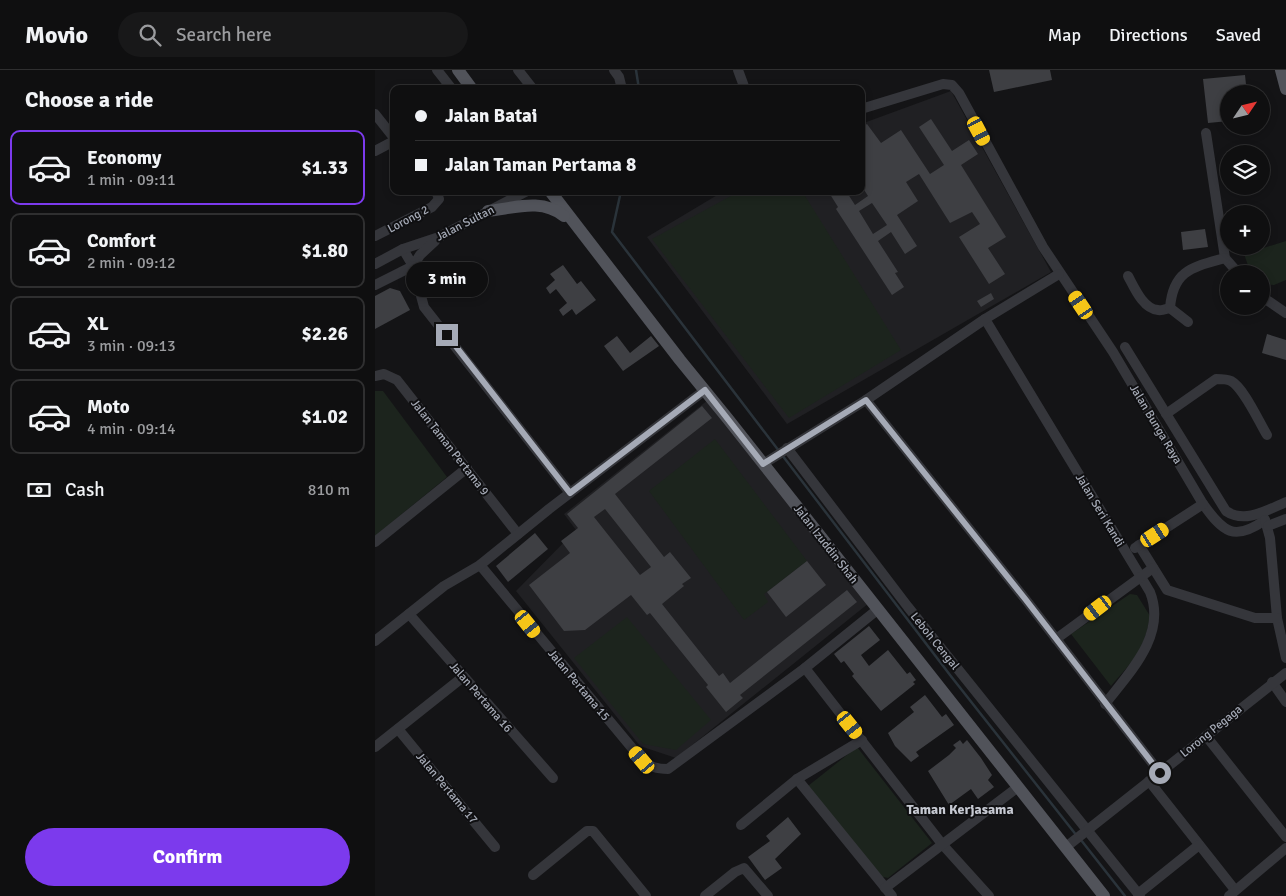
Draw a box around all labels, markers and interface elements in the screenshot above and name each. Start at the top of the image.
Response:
search box [118,12,468,57]
text: Movio [25,20,88,50]
icon: search [136,21,164,49]
text: Search here [176,23,272,47]
text: Map [1048,24,1081,46]
text: Directions [1109,24,1188,46]
text: Saved [1216,24,1261,46]
north arrow [1220,85,1270,135]
map controls [1220,85,1270,315]
text: Choose a ride [25,86,153,113]
text: Jalan Batai [445,104,538,128]
car [965,114,992,148]
icon: car [27,145,72,190]
button: layers [1220,145,1270,195]
text: Economy [87,146,161,170]
text: Jalan Taman Pertama 8 [445,153,636,177]
text: $1.33 [302,156,348,180]
text: 1 min · 09:11 [87,170,176,190]
street label: Lorong 2 [385,202,431,237]
street label: Jalan Sultan [434,202,497,245]
button: + [1220,205,1270,255]
icon: car [27,228,72,273]
text: Comfort [87,229,156,253]
text: $1.80 [302,239,348,263]
text: 2 min · 09:12 [87,253,176,273]
callout: 3 min [406,262,488,298]
button: − [1220,265,1270,315]
text: 3 min [428,269,466,289]
car [1066,288,1095,322]
icon: car [27,311,72,356]
text: XL [87,312,109,336]
text: $2.26 [302,322,348,346]
route end [436,324,458,346]
text: 3 min · 09:13 [87,336,176,356]
street label: Jalan Bunga Raya [1126,382,1185,467]
icon: car [27,394,72,439]
text: Moto [87,395,130,419]
street label: Jalan Taman Pertama 9 [407,396,492,498]
text: $1.02 [302,405,348,429]
text: 4 min · 09:14 [87,419,176,439]
street label: Jalan Seri Kandi [1072,471,1127,549]
icon: cash [25,476,53,504]
text: Cash [65,478,105,502]
text: 810 m [308,480,350,500]
street label: Jalan Izuddin Shah [790,502,861,587]
car [1138,521,1171,549]
car [1081,593,1114,623]
car [512,608,543,640]
street label: Leboh Cengal [907,610,963,673]
street label: Jalan Pertama 15 [544,647,613,724]
street label: Jalan Pertama 16 [446,659,515,736]
street label: Lorong Pegaga [1177,702,1245,761]
car [834,709,865,741]
car [626,744,657,776]
street label: Jalan Pertama 17 [412,750,481,827]
route start [1149,762,1171,784]
district label: Taman Kerjasama [906,801,1014,818]
button: Confirm [25,828,350,886]

